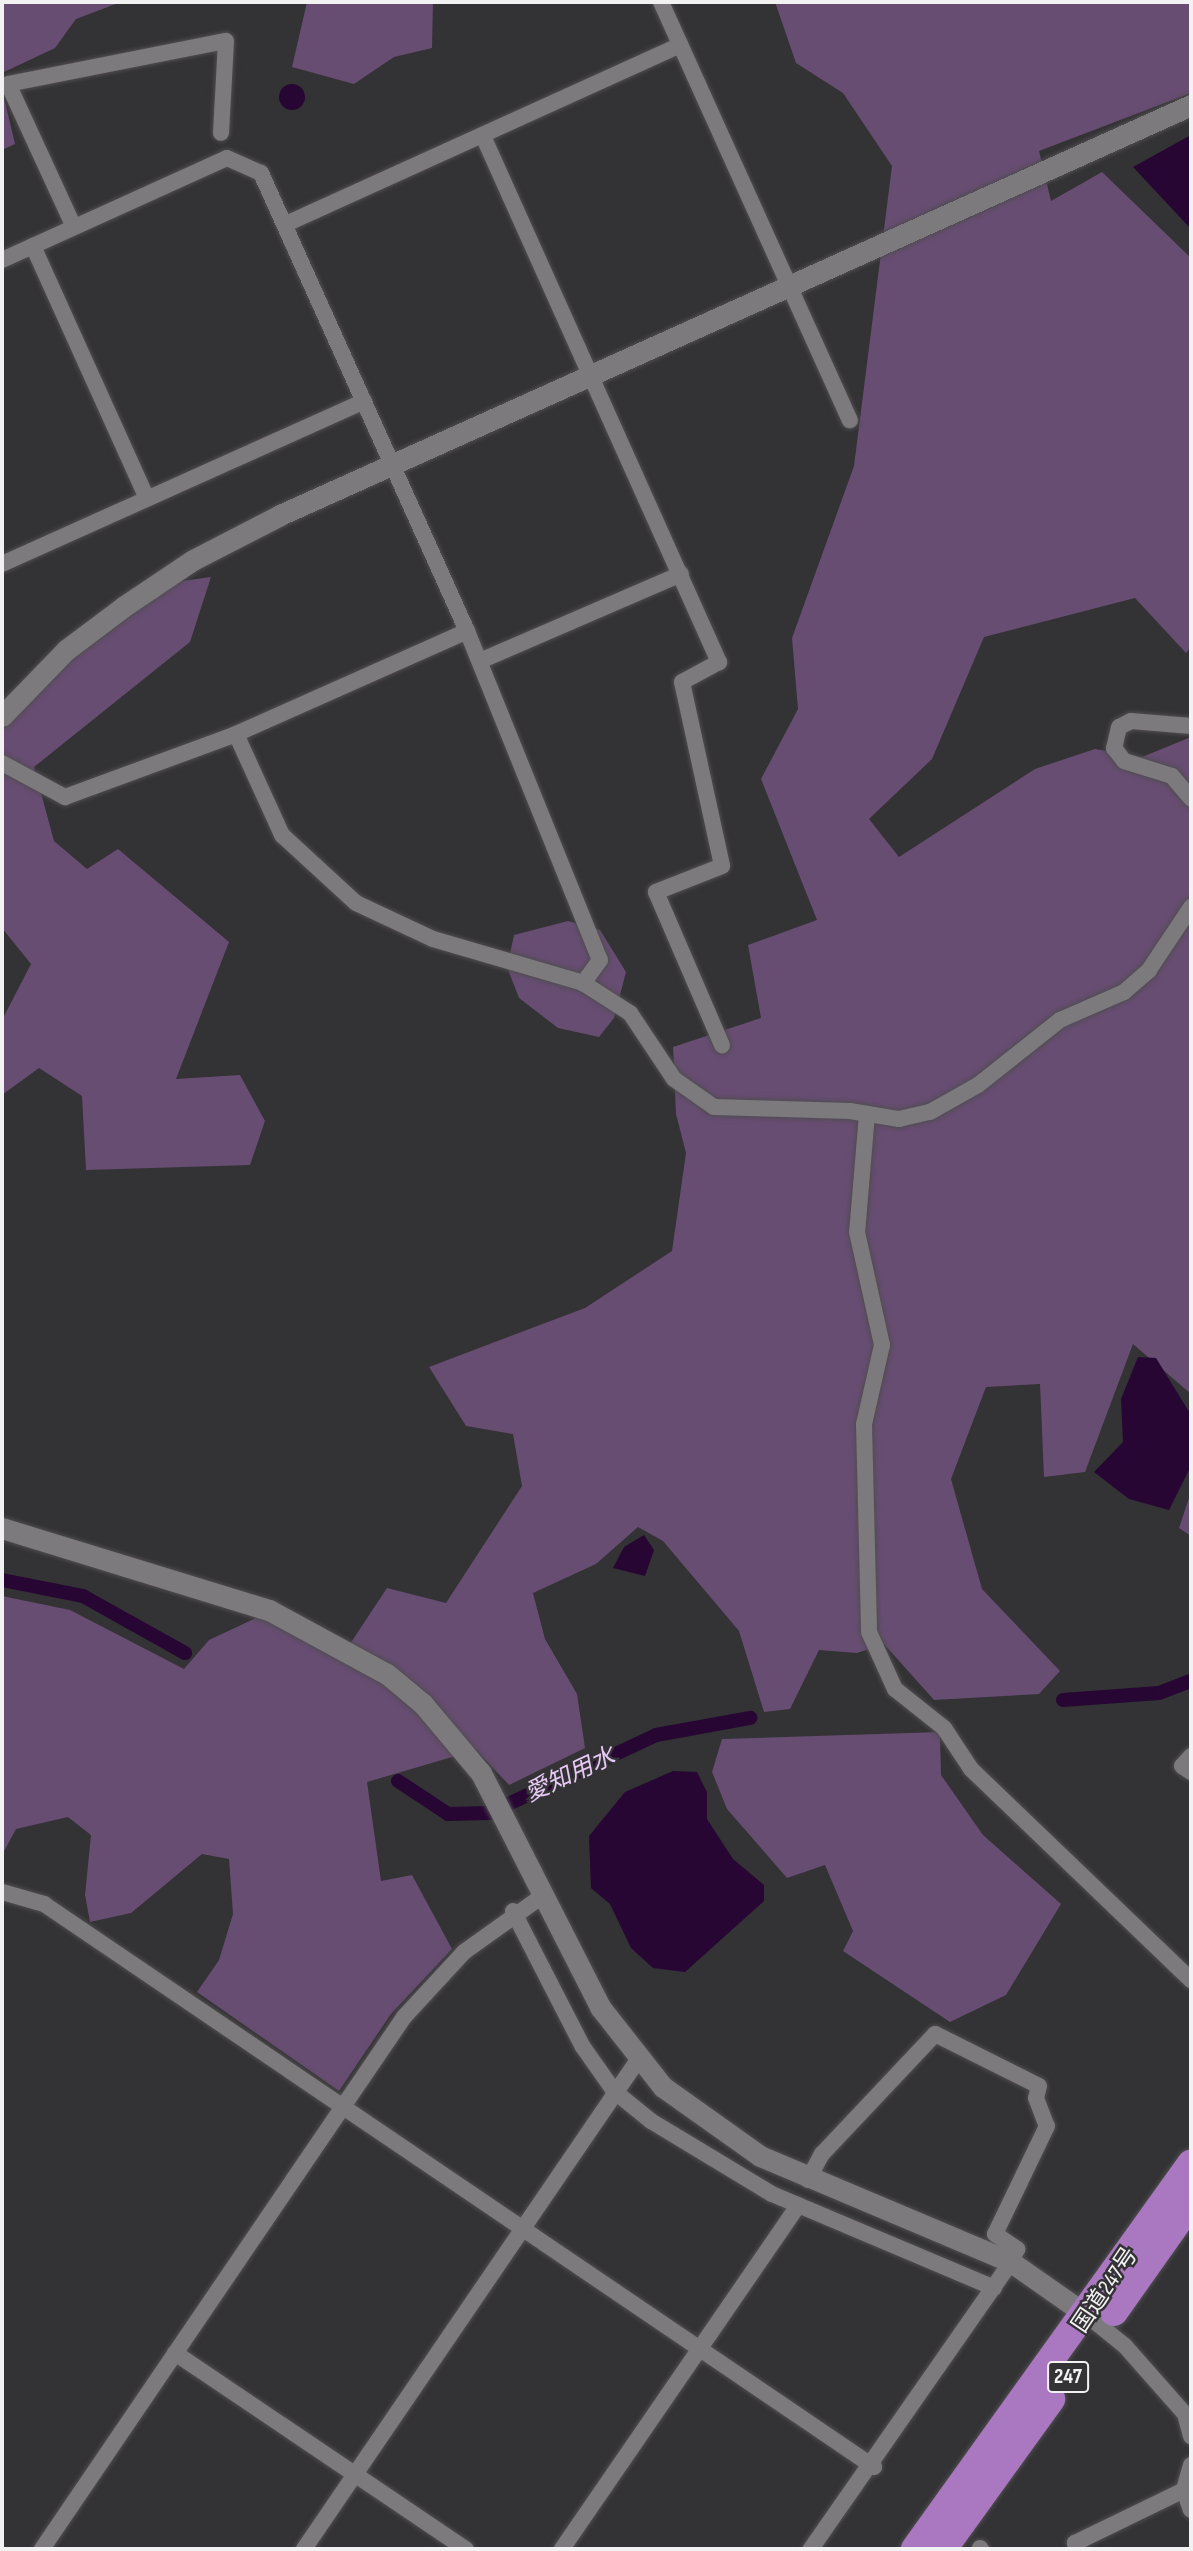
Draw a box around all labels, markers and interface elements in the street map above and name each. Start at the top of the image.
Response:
water label: 愛知用水 [520,1742,620,1808]
street label: 国道247号 [1066,2242,1144,2338]
road number: 247 [1047,2360,1089,2394]

